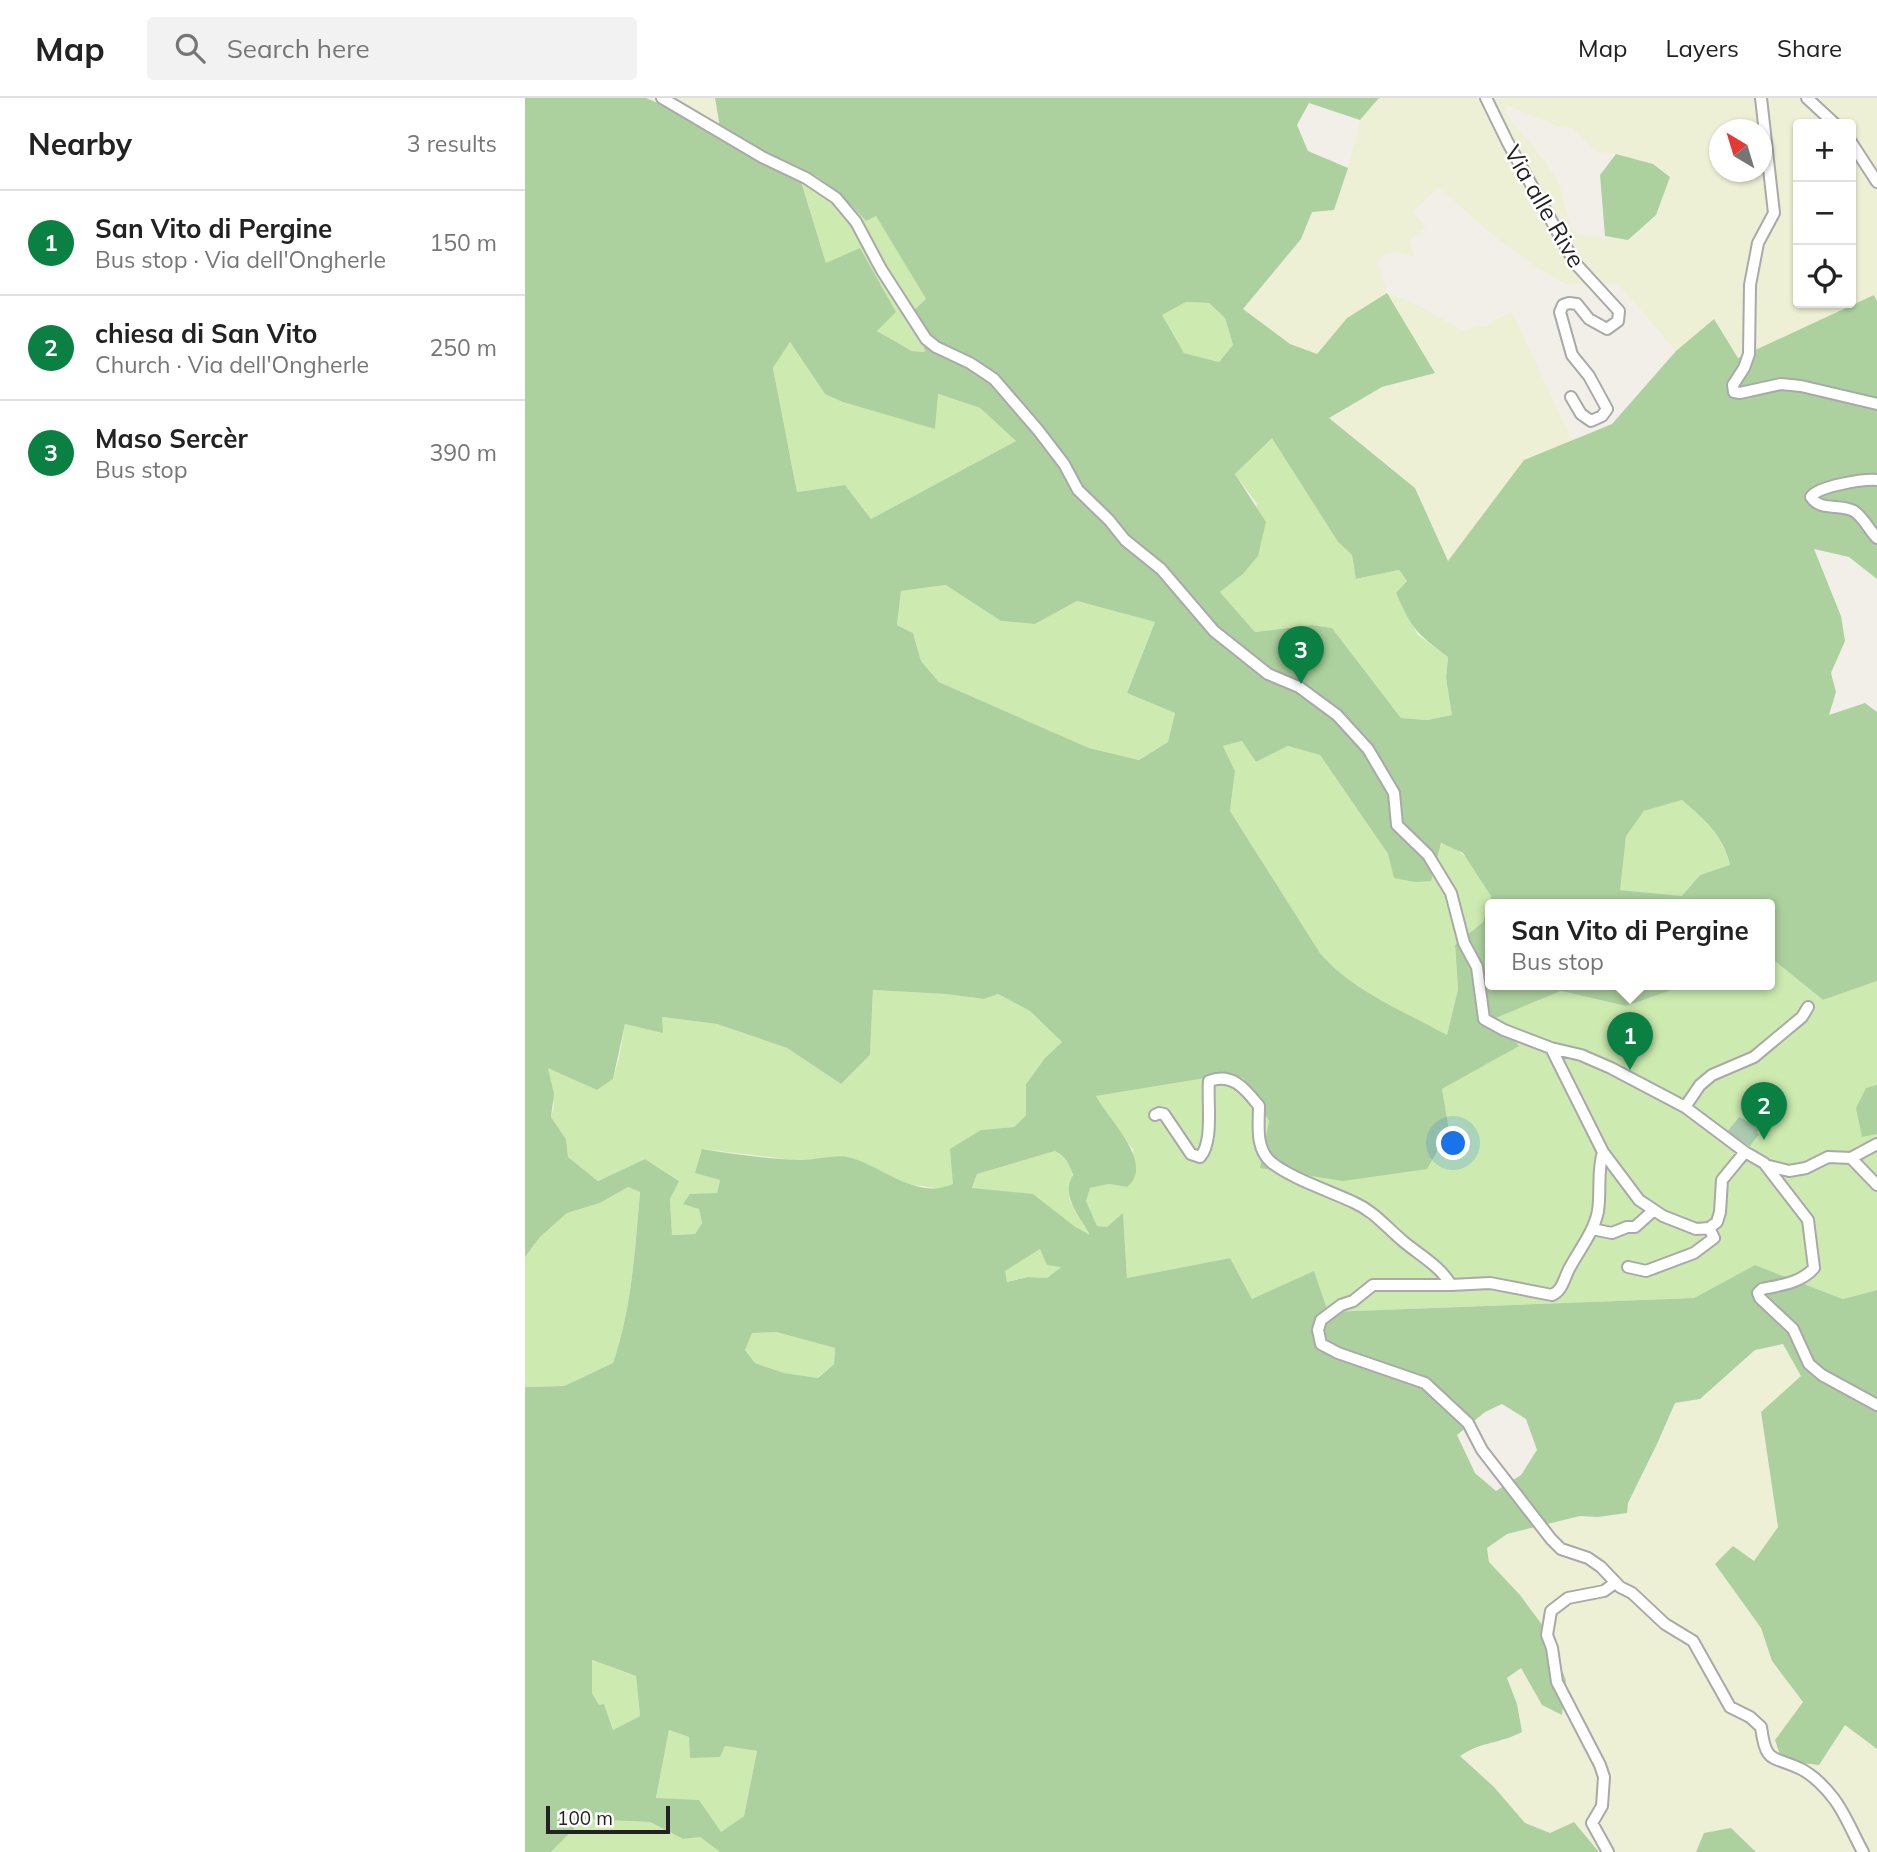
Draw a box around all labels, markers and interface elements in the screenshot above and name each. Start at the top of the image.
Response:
search box [147,17,637,80]
text: Map [35,28,105,69]
icon: search [171,29,209,67]
text: Search here [227,32,370,65]
text: Map [1578,33,1627,63]
text: Layers [1665,33,1739,63]
text: Share [1777,33,1842,63]
north arrow [1709,119,1772,182]
map controls [1793,119,1856,308]
button: + [1793,119,1856,182]
text: Nearby [28,125,132,163]
text: 3 results [407,129,497,158]
street label: Via alle Rive [1498,140,1592,272]
button: − [1793,182,1856,245]
text: San Vito di Pergine [95,212,332,245]
text: 1 [44,228,58,257]
text: 150 m [429,228,497,257]
text: Bus stop · Via dell'Ongherle [95,245,386,274]
button: locate [1793,245,1856,308]
text: chiesa di San Vito [95,317,317,350]
text: 2 [44,333,58,362]
text: 250 m [429,333,497,362]
text: Church · Via dell'Ongherle [95,350,369,379]
text: Maso Sercèr [95,422,248,455]
text: 3 [44,438,58,467]
text: 390 m [429,438,497,467]
text: Bus stop [95,455,187,484]
pin: 3 [1278,626,1324,684]
popup [1485,899,1775,990]
text: San Vito di Pergine [1511,914,1749,947]
text: Bus stop [1511,947,1604,976]
pin: 1 [1607,1012,1653,1070]
pin: 2 [1741,1082,1787,1140]
your location [1436,1126,1470,1160]
scale bar [546,1803,670,1835]
text: 100 m [557,1806,613,1830]

